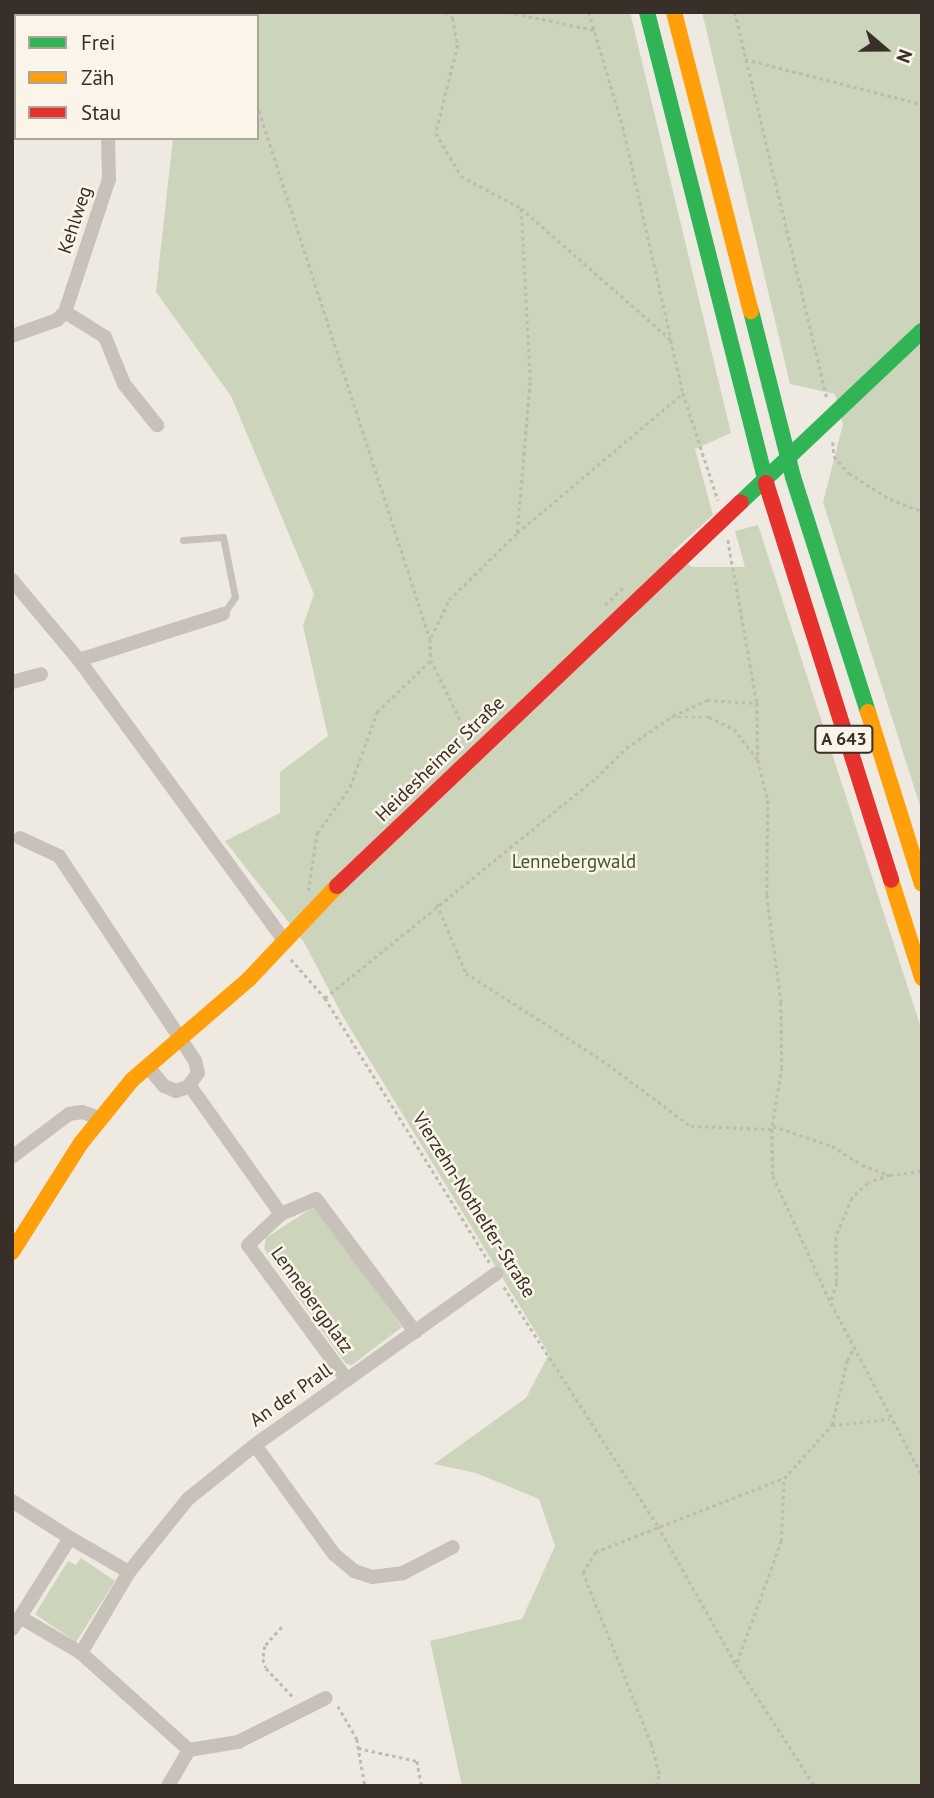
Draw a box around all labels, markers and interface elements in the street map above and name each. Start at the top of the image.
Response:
legend [14,14,259,140]
north arrow [850,14,920,84]
text: Frei [81,29,115,56]
text: N [891,46,918,66]
text: Zäh [81,64,114,91]
text: Stau [81,99,121,126]
street label: Kehlweg [53,183,97,257]
street label: Heidesheimer Straße [371,692,509,826]
road number: A 643 [812,724,876,754]
park label: Lennebergwald [512,851,636,873]
street label: Vierzehn-Nothelfer-Straße [407,1108,541,1302]
street label: Lennebergplatz [266,1243,358,1357]
street label: An der Prall [246,1358,336,1432]

